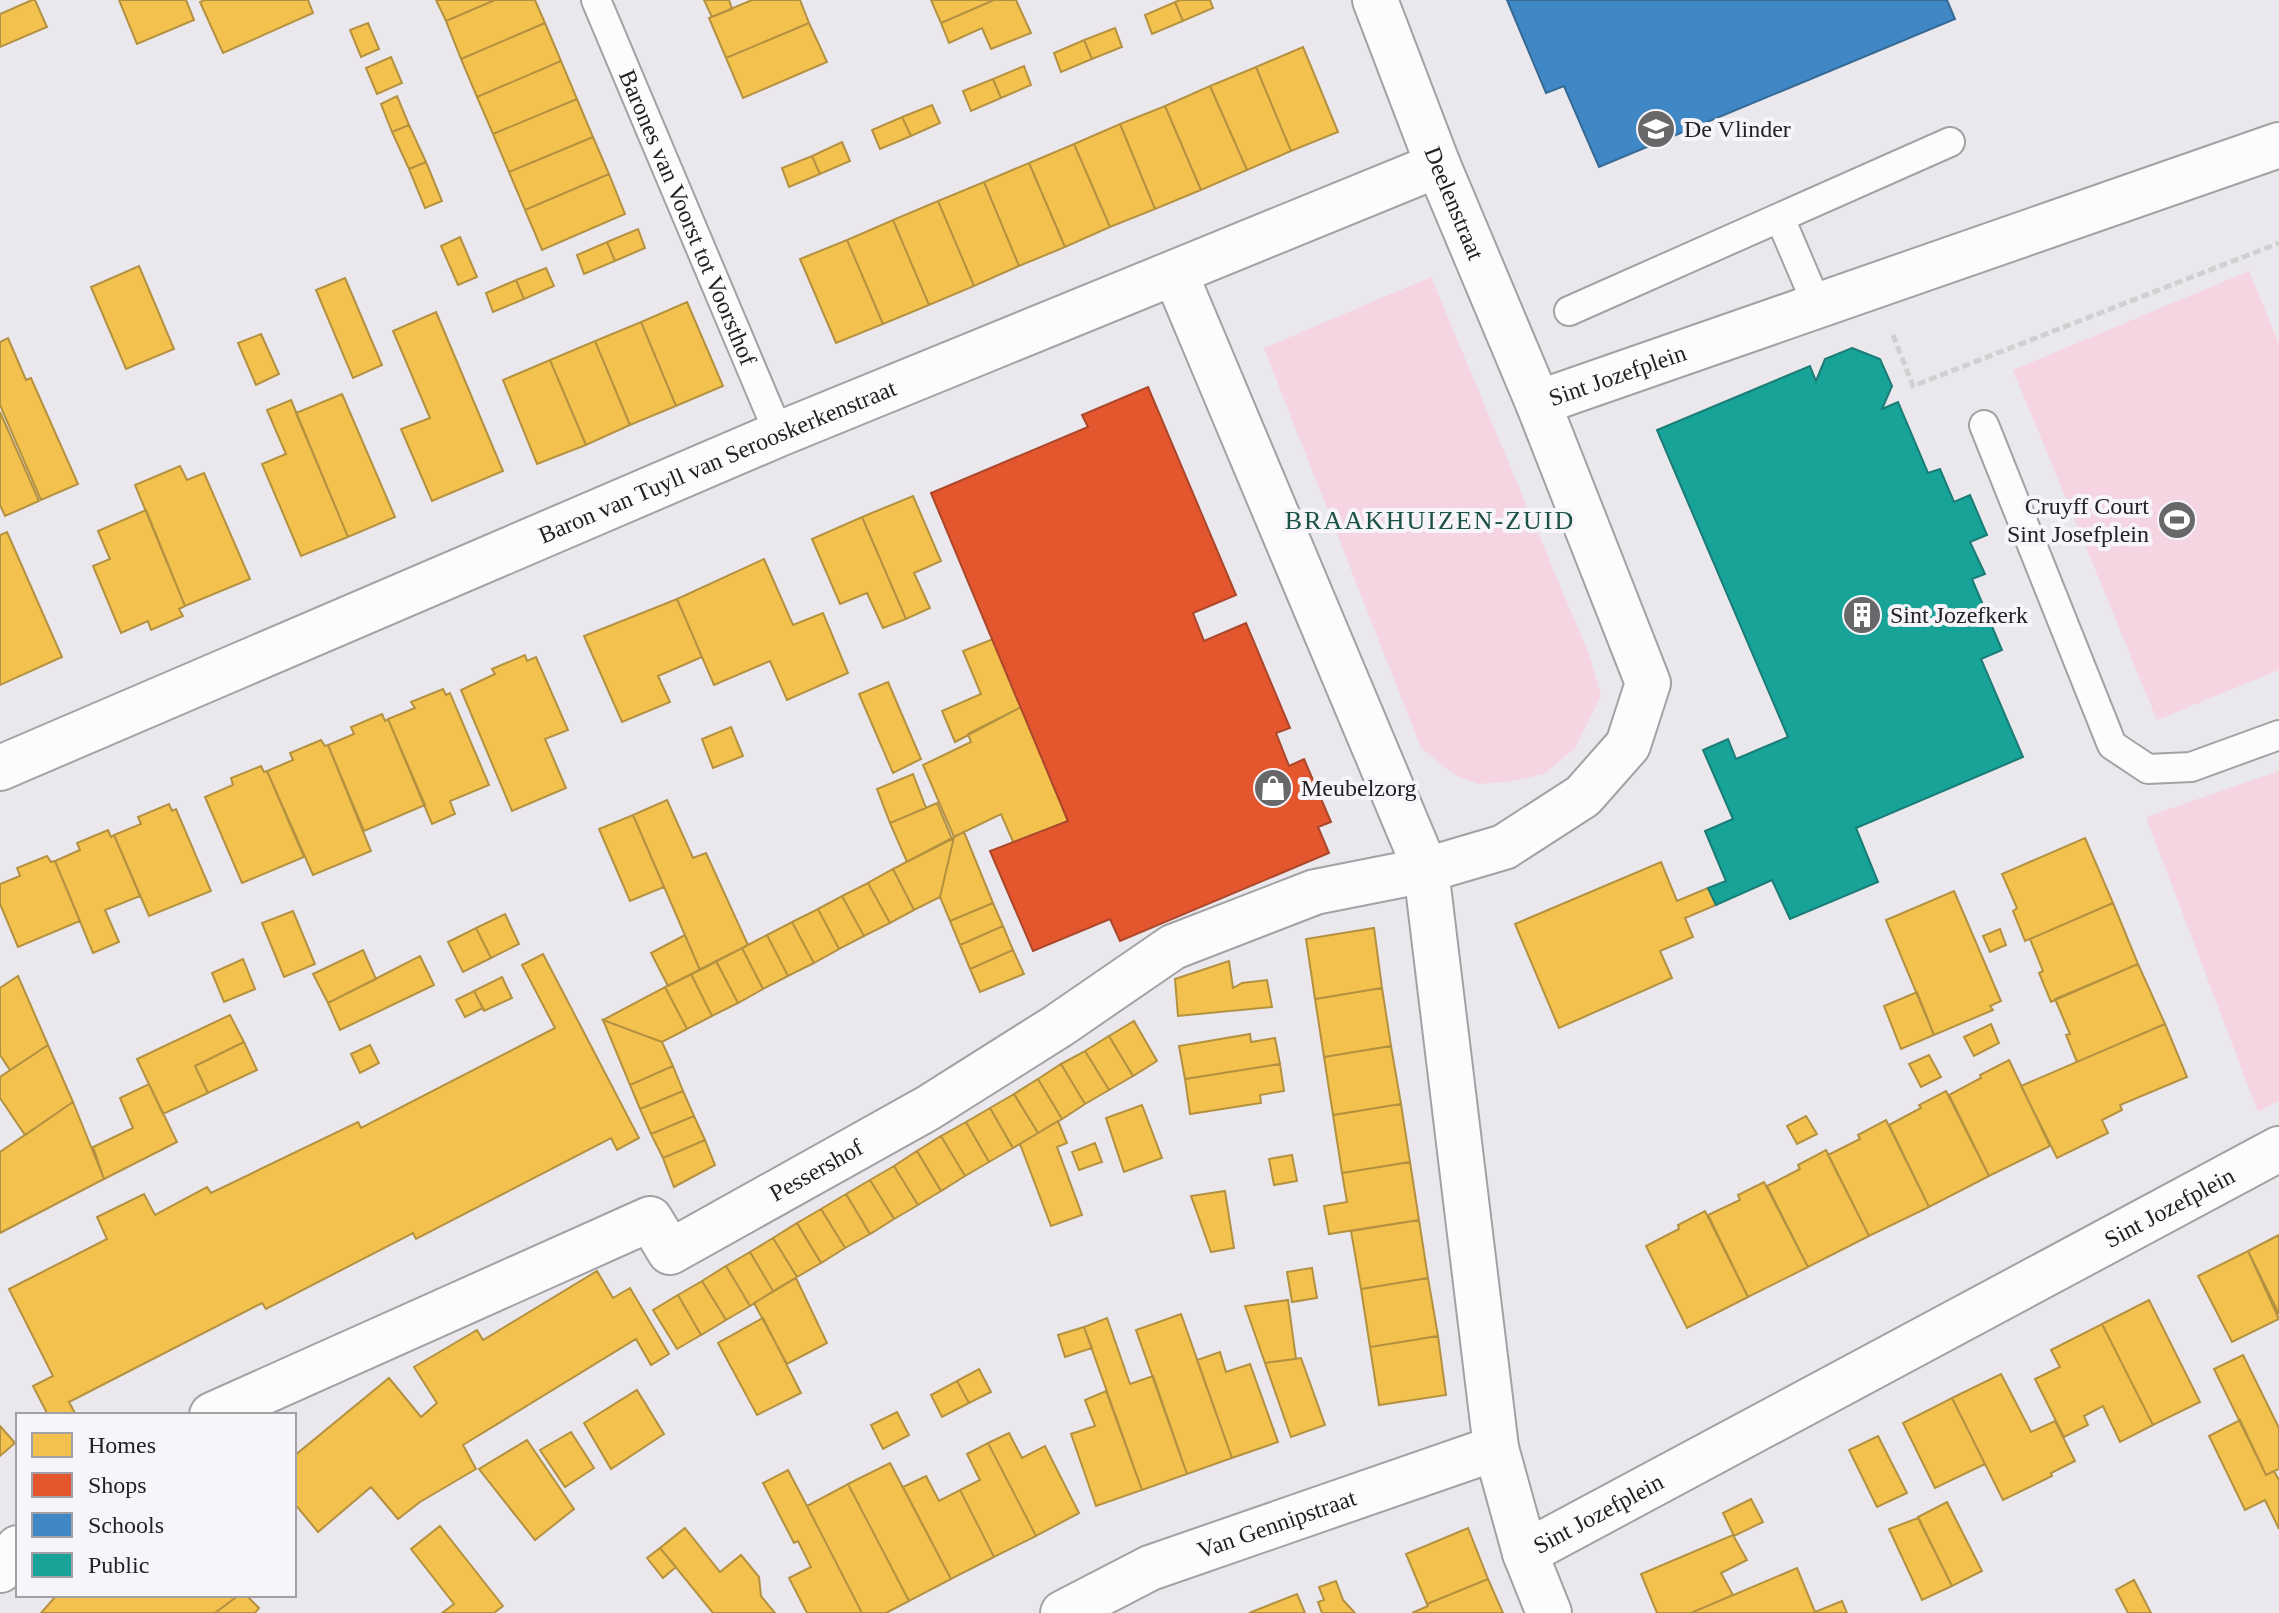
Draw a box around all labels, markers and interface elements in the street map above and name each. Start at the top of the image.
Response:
street label: Barones van Voorst tot Voorsthof [614,66,762,369]
school or university icon: De Vlinder [1635,108,1677,150]
place label: De Vlinder [1684,116,1791,142]
street label: Deelenstraat [1419,143,1489,264]
street label: Sint Jozefplein [1545,340,1689,411]
street label: Baron van Tuyll van Serooskerkenstraat [535,375,900,549]
place label: Cruyff Court Sint Josefplein [2007,493,2149,547]
sports icon: Cruyff Court Sint Josefplein [2156,499,2198,541]
district label: BRAAKHUIZEN-ZUID [1285,506,1575,535]
building icon: Sint Jozefkerk [1841,594,1883,636]
place label: Sint Jozefkerk [1890,602,2028,628]
shop icon: Meubelzorg [1252,767,1294,809]
place label: Meubelzorg [1301,775,1417,801]
street label: Pessershof [765,1134,867,1207]
street label: Sint Jozefplein [2100,1162,2239,1253]
legend [16,1413,296,1597]
text: Homes [88,1432,156,1458]
street label: Sint Jozefplein [1529,1468,1668,1559]
text: Shops [88,1472,147,1498]
street label: Van Gennipstraat [1194,1484,1360,1564]
text: Schools [88,1512,164,1538]
text: Public [88,1552,149,1578]

